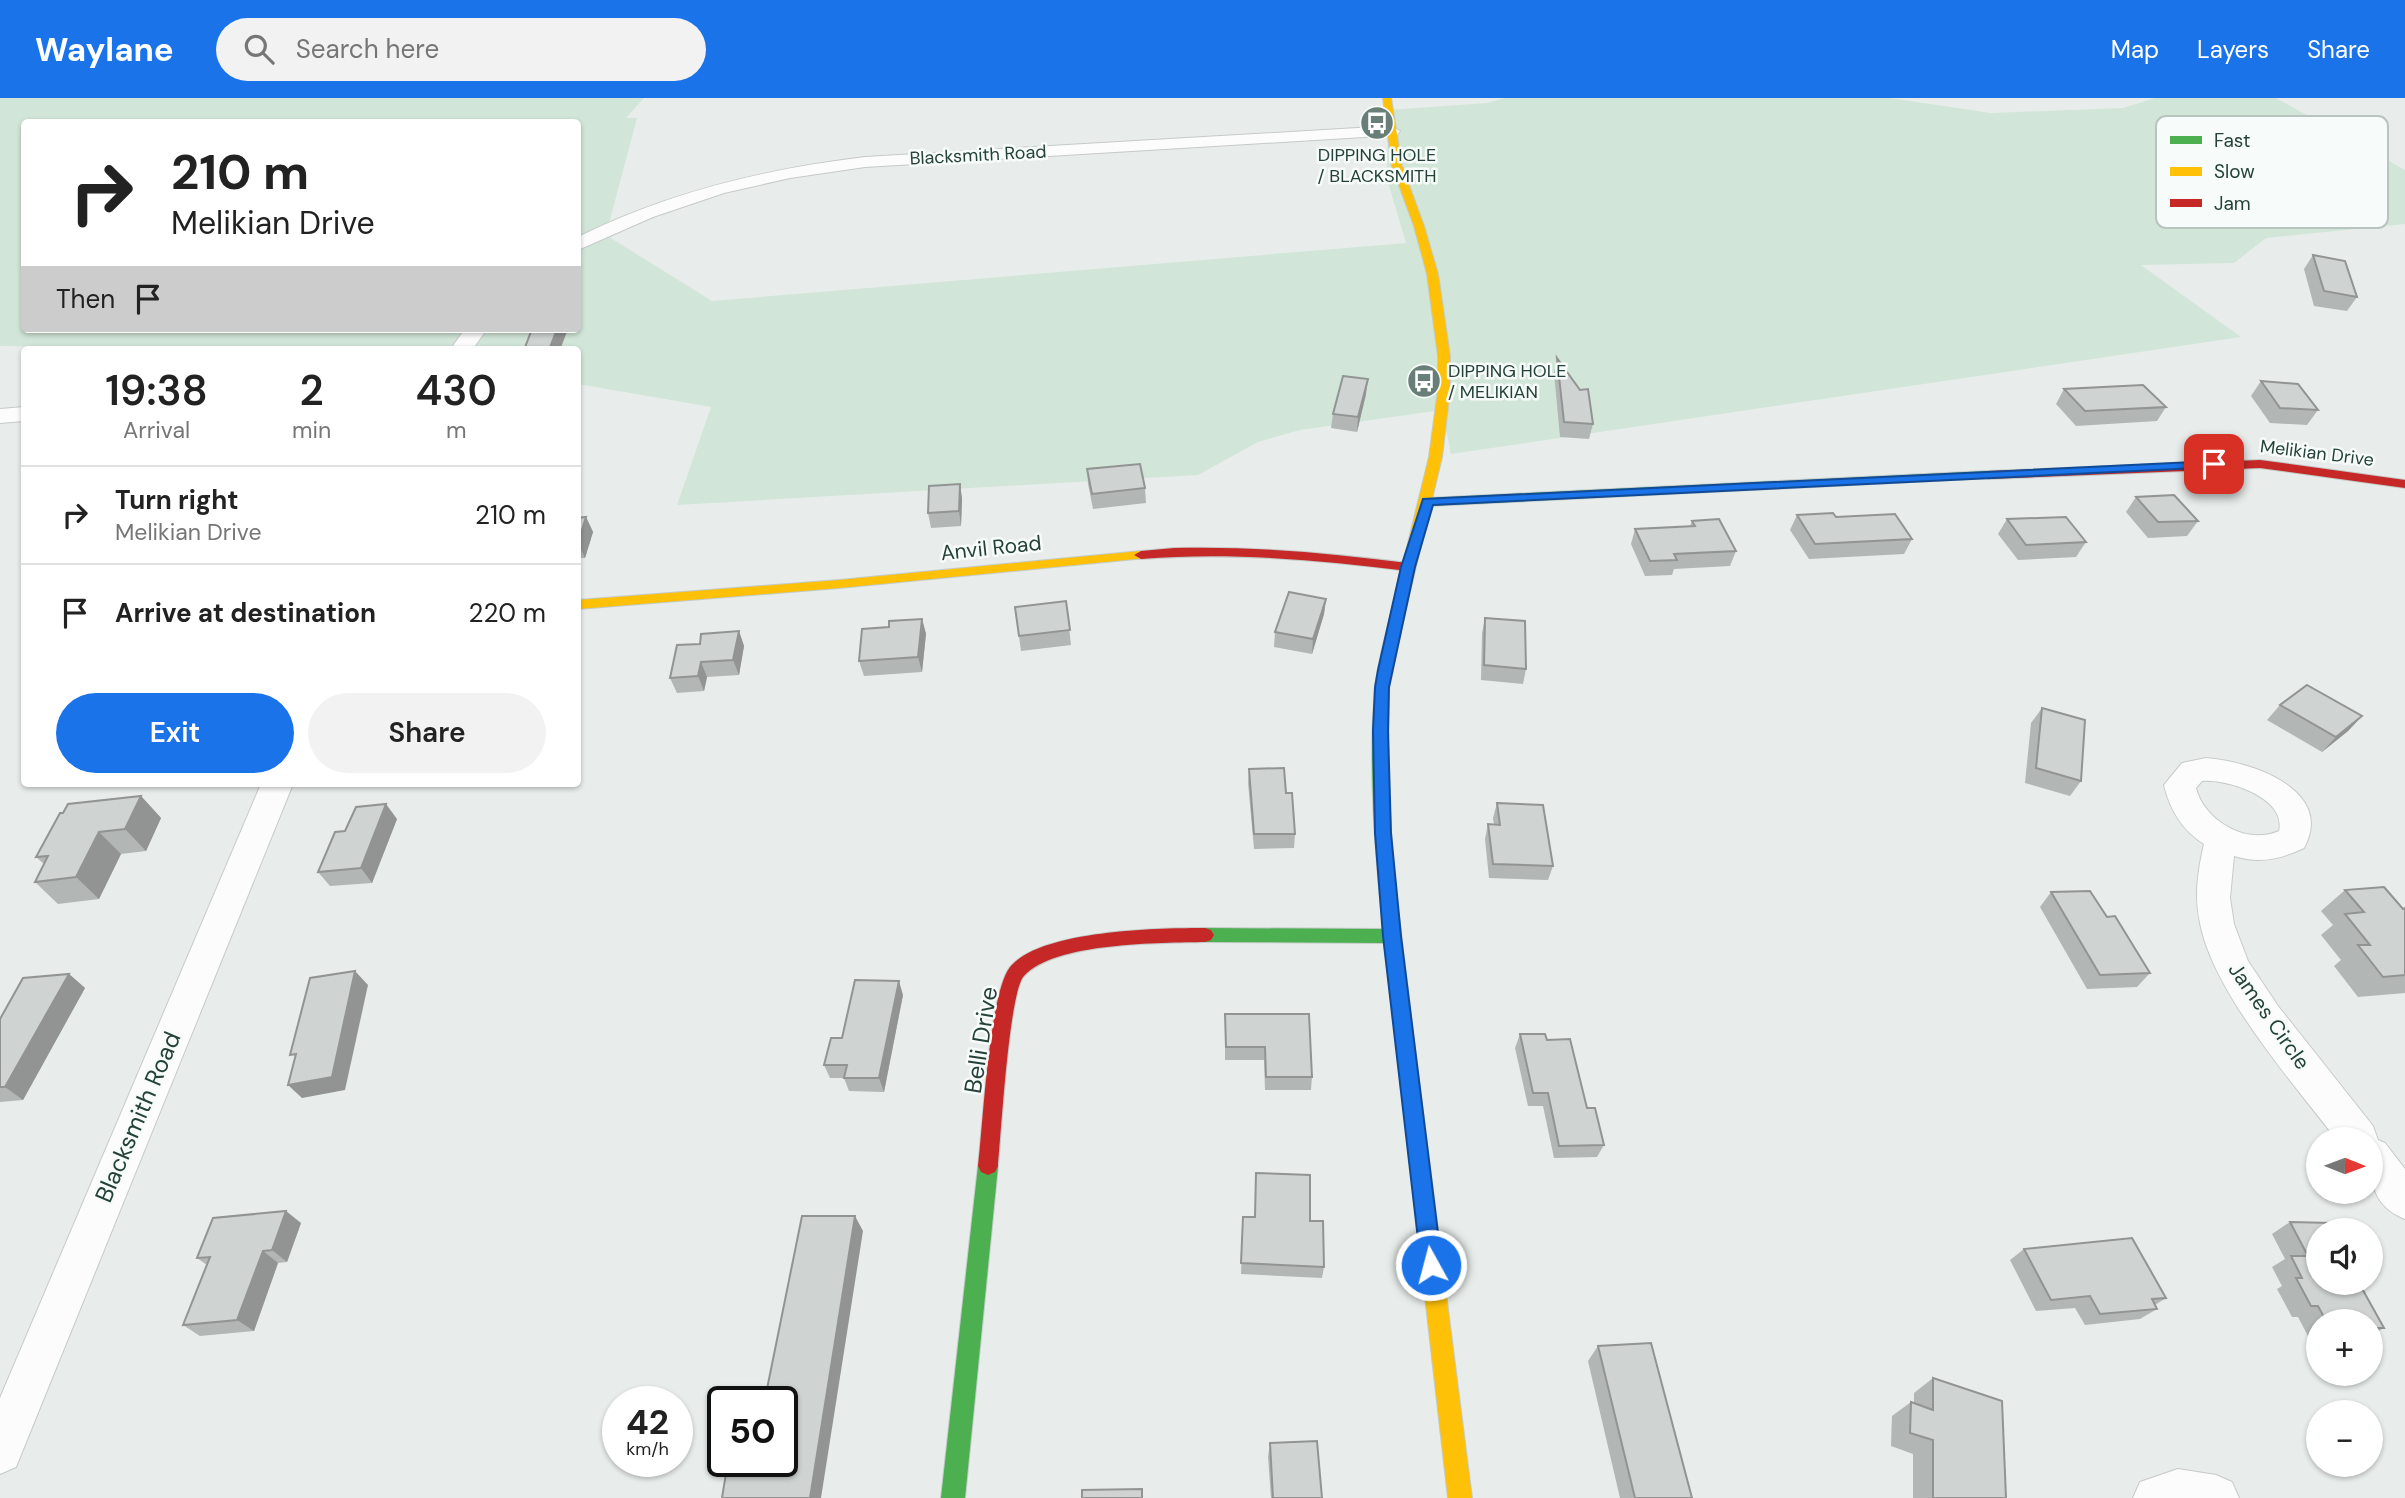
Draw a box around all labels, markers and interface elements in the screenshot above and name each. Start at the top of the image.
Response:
search box [216,18,706,81]
text: Waylane [35,28,174,71]
icon: search [240,30,278,68]
text: Search here [296,32,439,66]
text: Map [2111,34,2159,65]
text: Layers [2197,34,2269,65]
text: Share [2307,34,2370,65]
bus stop icon: DIPPING HOLE / BLACKSMITH [1358,104,1396,142]
legend [2156,116,2388,228]
text: Fast [2214,128,2250,153]
street label: Blacksmith Road [909,139,1047,171]
text: 210 m [171,140,309,204]
place label: DIPPING HOLE / BLACKSMITH [1318,143,1436,188]
icon: right [56,147,147,238]
text: Slow [2214,159,2255,184]
text: Jam [2214,191,2251,216]
text: Melikian Drive [171,202,375,244]
icon: arrive [129,280,167,318]
text: Then [56,282,115,316]
place label: DIPPING HOLE / MELIKIAN [1448,359,1566,404]
bus stop icon: DIPPING HOLE / MELIKIAN [1405,362,1443,400]
text: 19:38 [105,363,208,418]
text: 2 [300,363,324,418]
text: 430 [415,363,497,418]
text: Arrival [123,415,190,445]
text: min [292,415,331,445]
text: m [446,415,466,445]
pin [2184,434,2244,494]
street label: Melikian Drive [2259,434,2375,472]
icon: arrive [2195,445,2233,483]
text: Turn right [115,483,239,517]
icon: right [56,496,94,534]
text: 210 m [475,498,546,532]
text: Melikian Drive [115,517,261,547]
street label: Anvil Road [939,529,1043,567]
icon: arrive [56,594,94,632]
text: Arrive at destination [115,596,376,630]
text: 220 m [468,596,546,630]
button: Exit [56,693,294,773]
button: Share [308,693,546,773]
street label: James Circle [2222,957,2316,1075]
street label: Belli Drive [957,984,1004,1096]
street label: Blacksmith Road [88,1027,187,1207]
north arrow [2306,1127,2384,1204]
map controls [2306,1127,2383,1477]
button: sound [2306,1218,2383,1295]
position arrow [1394,1228,1468,1302]
button: + [2306,1309,2383,1386]
speed limit sign: 50 [707,1386,798,1477]
text: 42 [626,1399,669,1445]
button: − [2306,1400,2383,1477]
text: km/h [626,1437,669,1461]

